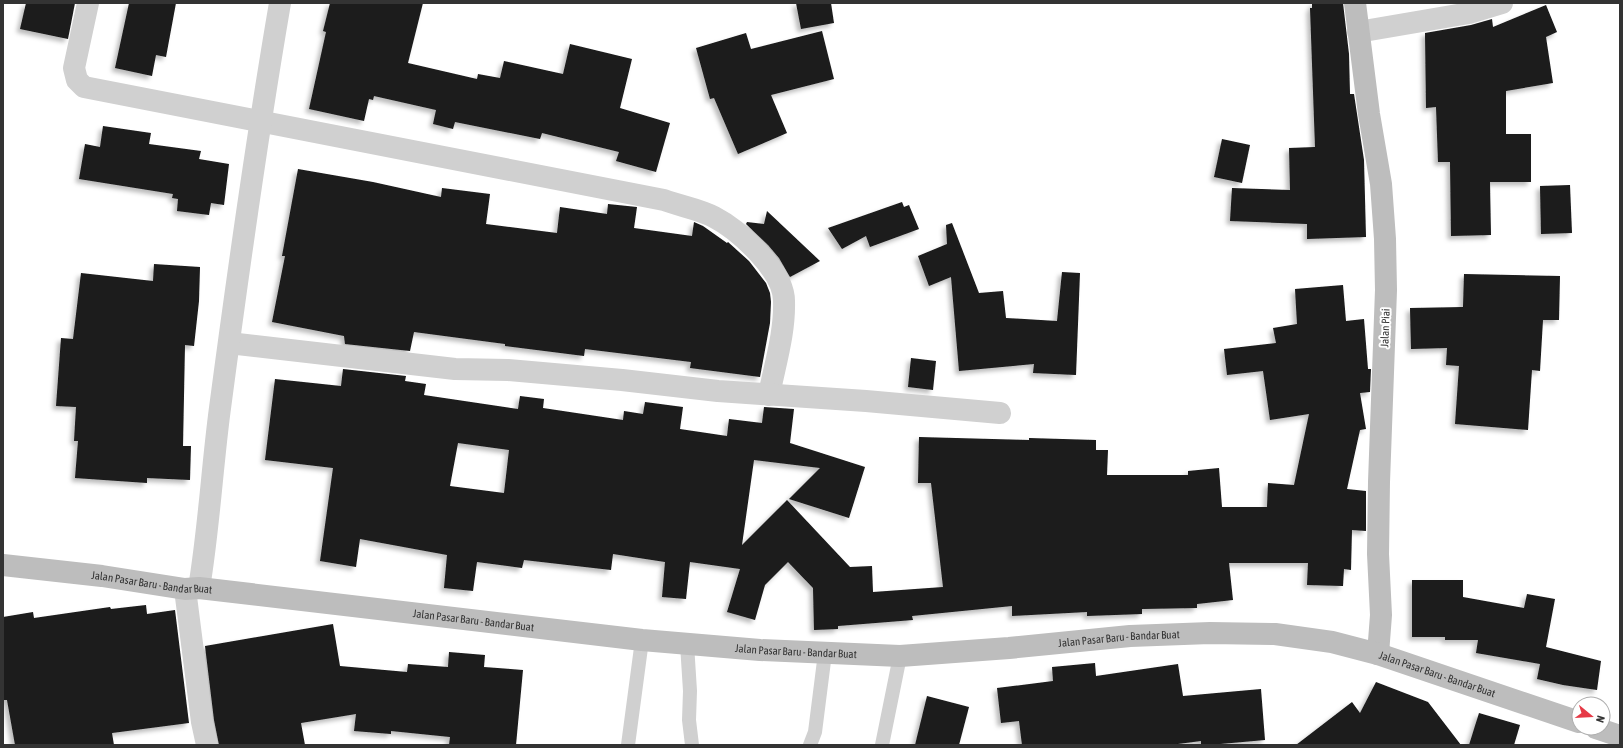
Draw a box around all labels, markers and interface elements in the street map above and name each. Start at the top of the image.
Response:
street label: Jalan Piai [1378,308,1392,348]
street label: Jalan Pasar Baru - Bandar Buat [91,569,213,596]
street label: Jalan Pasar Baru - Bandar Buat [412,607,535,633]
street label: Jalan Pasar Baru - Bandar Buat [1058,628,1180,649]
street label: Jalan Pasar Baru - Bandar Buat [734,642,857,660]
street label: Jalan Pasar Baru - Bandar Buat [1378,649,1497,699]
north arrow [1571,696,1611,736]
text: N [1594,714,1607,724]

